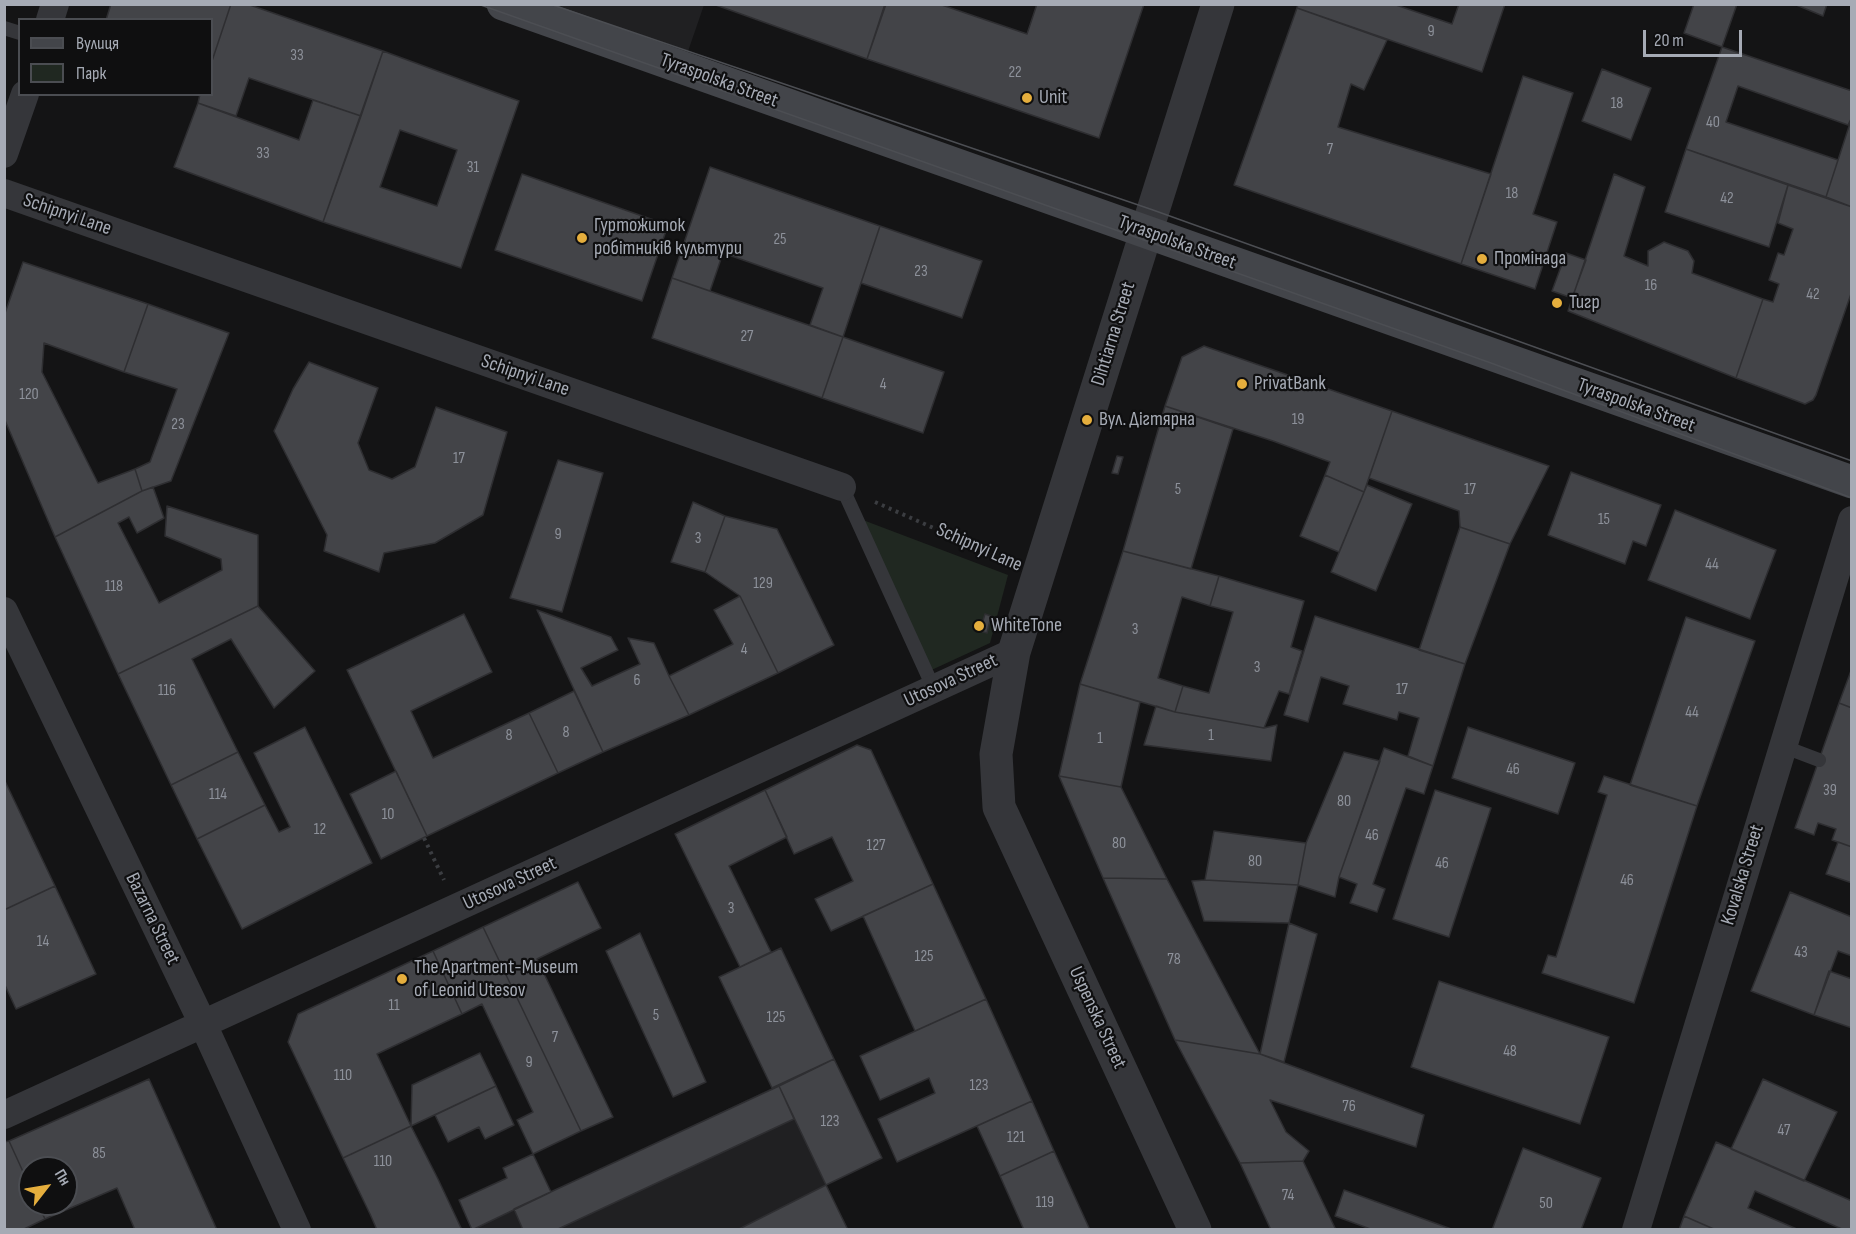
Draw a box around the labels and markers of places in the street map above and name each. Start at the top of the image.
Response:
place label: Unit [1039,86,1067,110]
marker: Unit [1020,91,1034,105]
place label: Гуртожиток робітників культури [594,214,742,261]
marker: Гуртожиток робітників культури [575,231,589,245]
place label: Промінада [1494,247,1566,271]
marker: Промінада [1475,252,1489,266]
place label: Тигр [1569,291,1600,315]
marker: Тигр [1550,296,1564,310]
place label: PrivatBank [1254,372,1326,396]
marker: PrivatBank [1235,377,1249,391]
place label: Вул. Дігтярна [1099,408,1195,432]
marker: Вул. Дігтярна [1080,413,1094,427]
place label: WhiteTone [991,614,1062,638]
marker: WhiteTone [972,619,986,633]
place label: The Apartment-Museum of Leonid Utesov [414,956,578,1003]
marker: The Apartment-Museum of Leonid Utesov [395,972,409,986]

